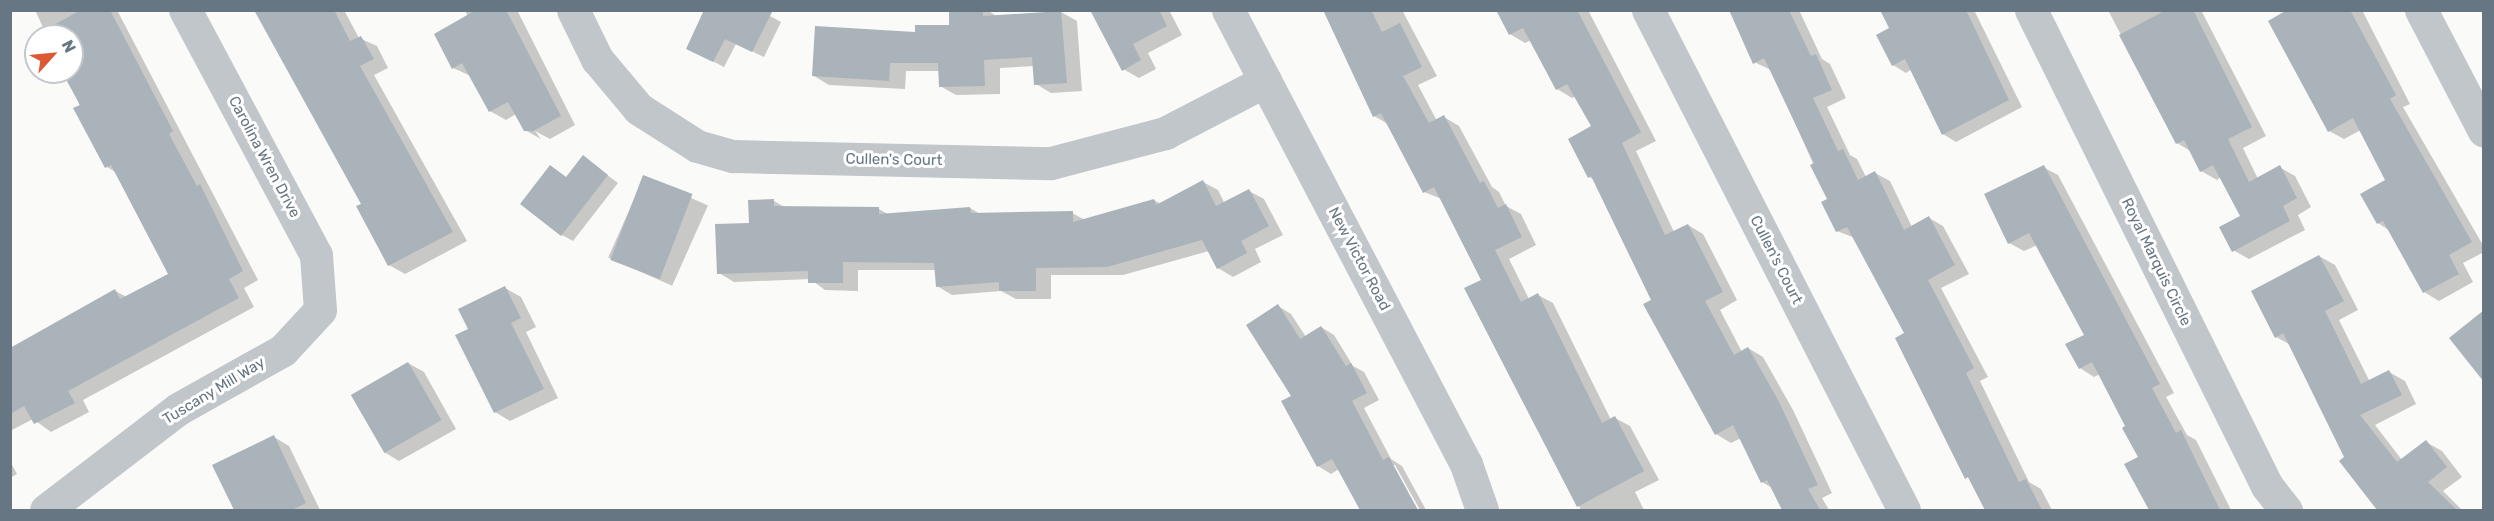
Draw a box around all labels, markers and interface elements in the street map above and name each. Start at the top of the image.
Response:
north arrow [24,24,84,84]
text: N [58,37,80,56]
street label: Carolina Wren Drive [224,93,304,221]
street label: Cullen's Court [845,150,943,170]
street label: Royal Marquis Circle [2117,195,2195,329]
street label: New Victor Road [1324,204,1394,314]
street label: Cullen's Court [1746,213,1806,307]
street label: Tuscany Mill Way [160,353,268,429]

